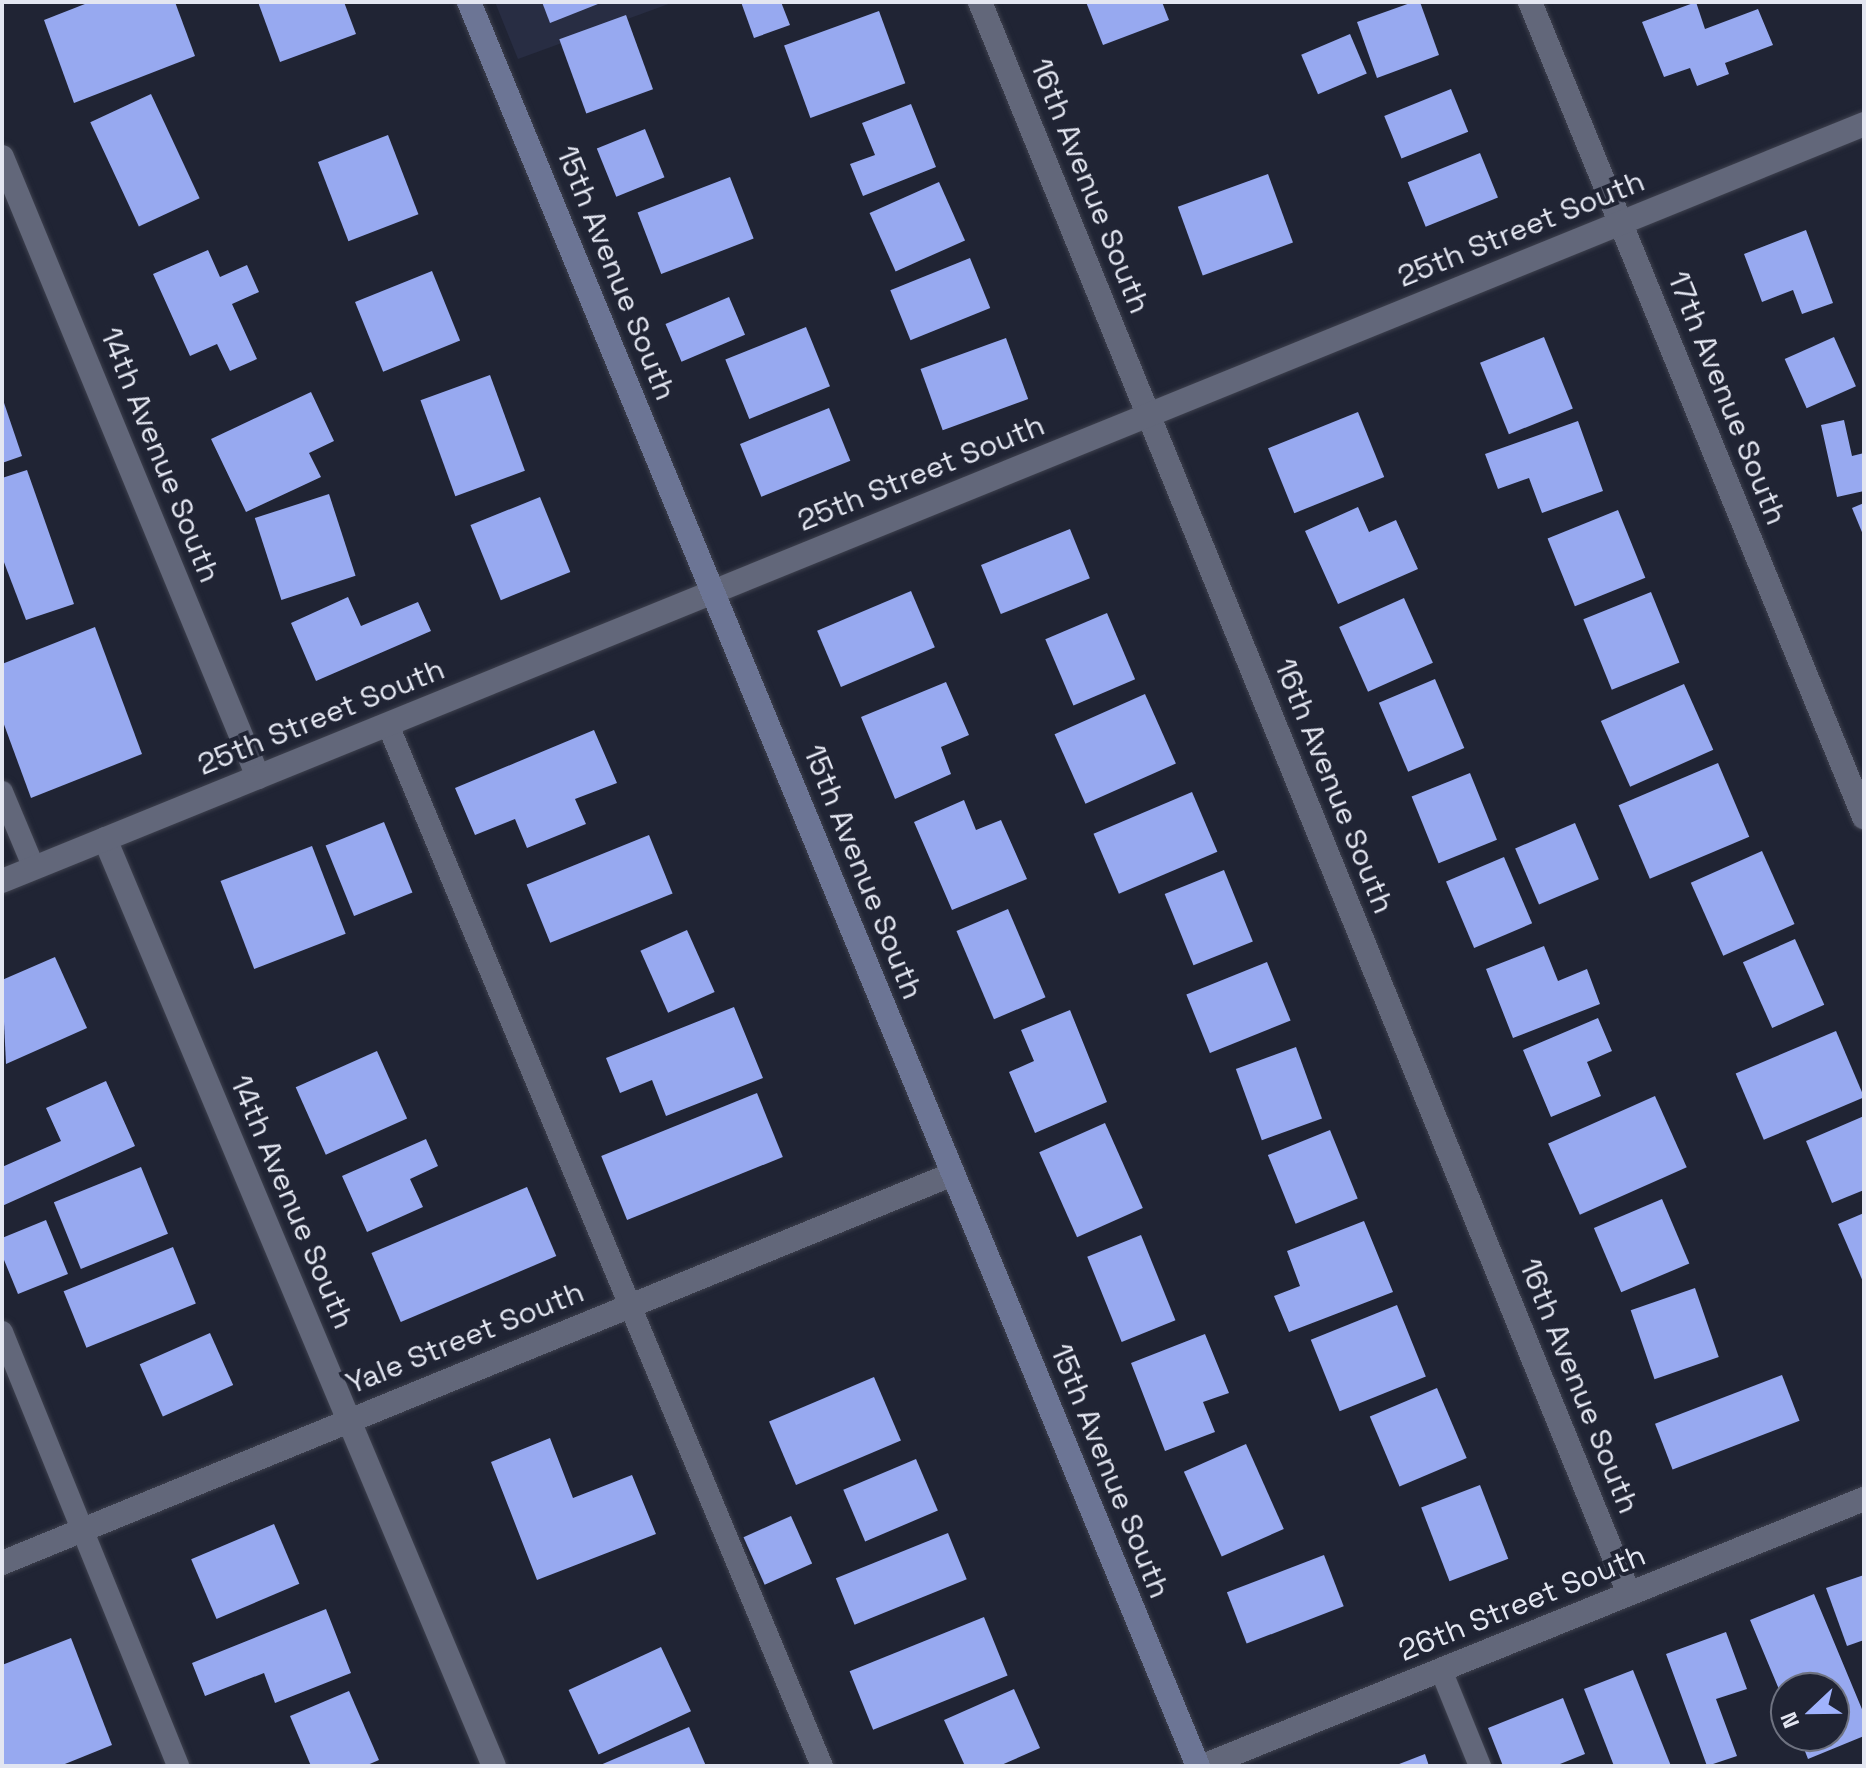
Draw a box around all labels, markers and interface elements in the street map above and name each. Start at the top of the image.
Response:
street label: 16th Avenue South [1022,53,1158,319]
street label: 15th Avenue South [548,140,684,406]
street label: 25th Street South [1392,163,1650,295]
street label: 17th Avenue South [1660,266,1794,530]
street label: 14th Avenue South [92,322,228,588]
street label: 25th Street South [792,407,1050,539]
street label: 25th Street South [192,651,450,783]
street label: 16th Avenue South [1266,653,1402,919]
street label: 15th Avenue South [795,739,931,1005]
street label: 14th Avenue South [222,1070,362,1334]
street label: 16th Avenue South [1511,1253,1647,1519]
street label: Yale Street South [341,1274,589,1402]
street label: 15th Avenue South [1042,1338,1178,1604]
street label: 26th Street South [1393,1537,1651,1669]
north arrow [1770,1672,1850,1752]
text: N [1774,1708,1805,1732]

